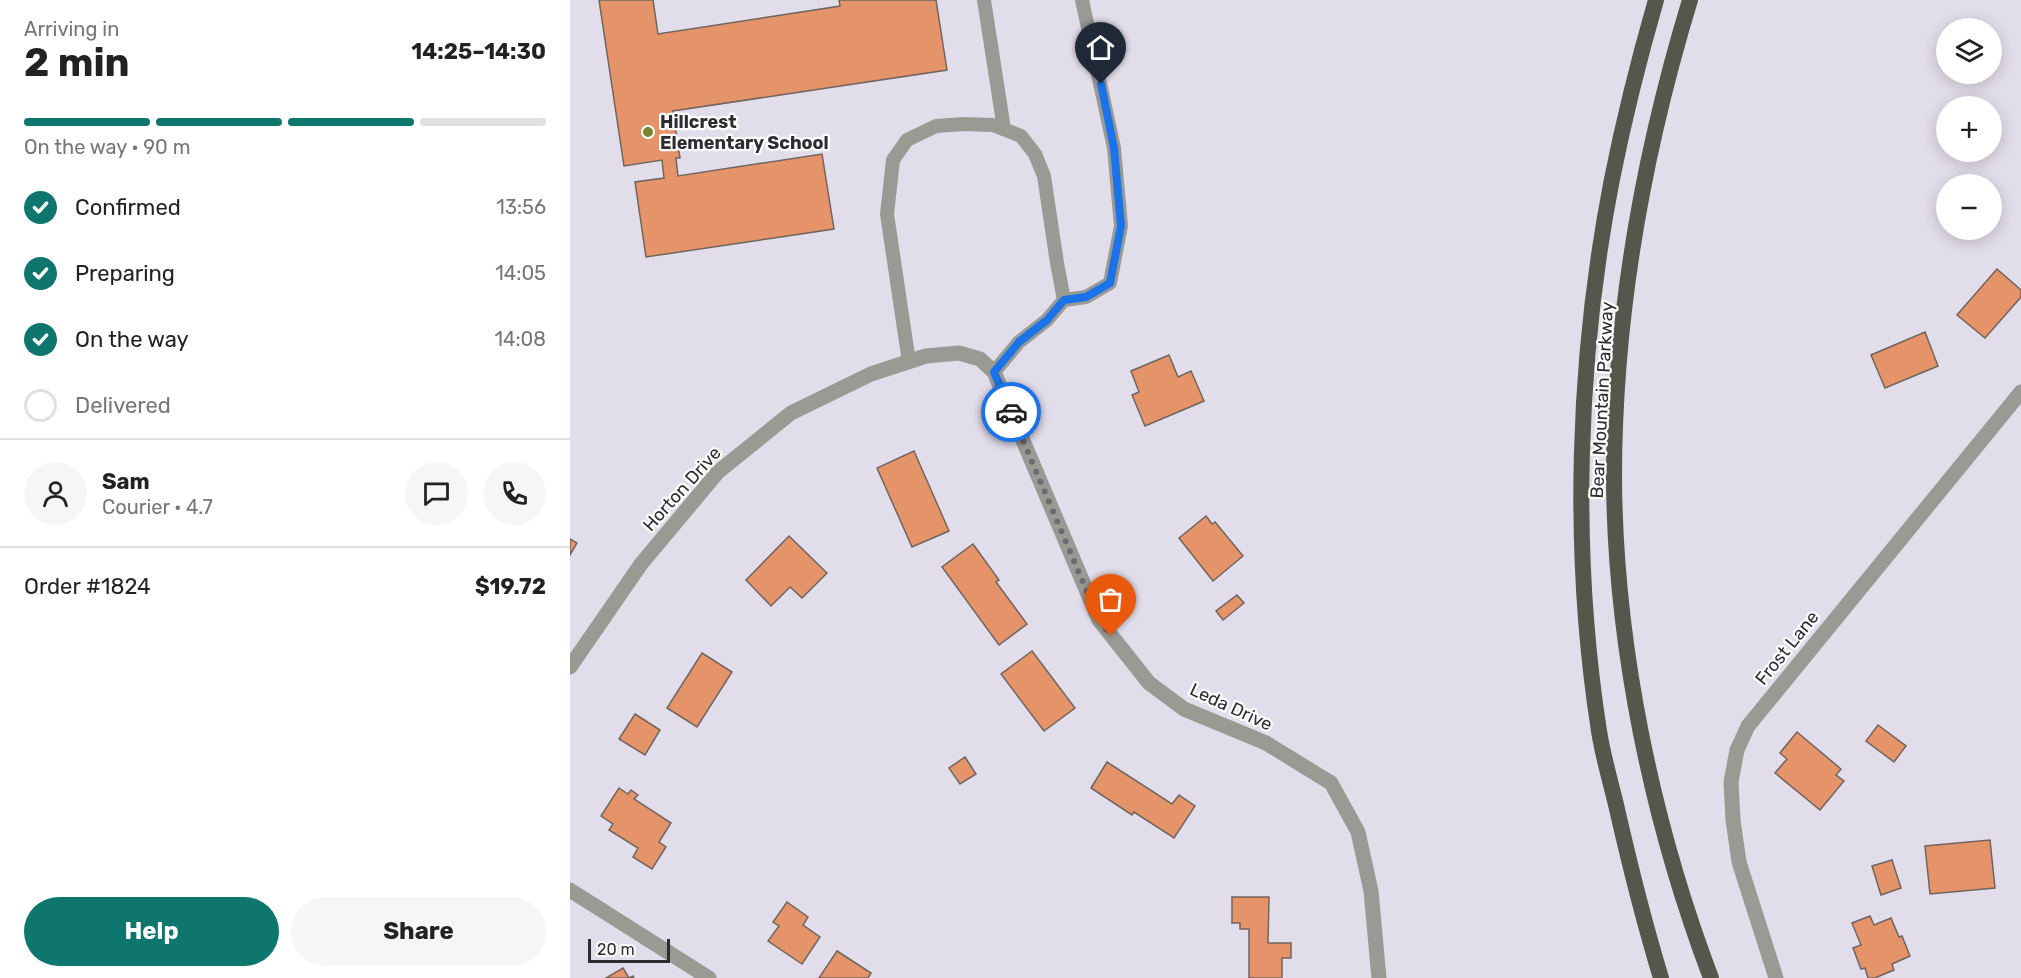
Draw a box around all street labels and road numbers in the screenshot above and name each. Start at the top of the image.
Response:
street label: Bear Mountain Parkway [1586,301,1618,499]
street label: Horton Drive [638,442,726,536]
street label: Frost Lane [1750,607,1824,689]
street label: Leda Drive [1186,678,1276,736]

